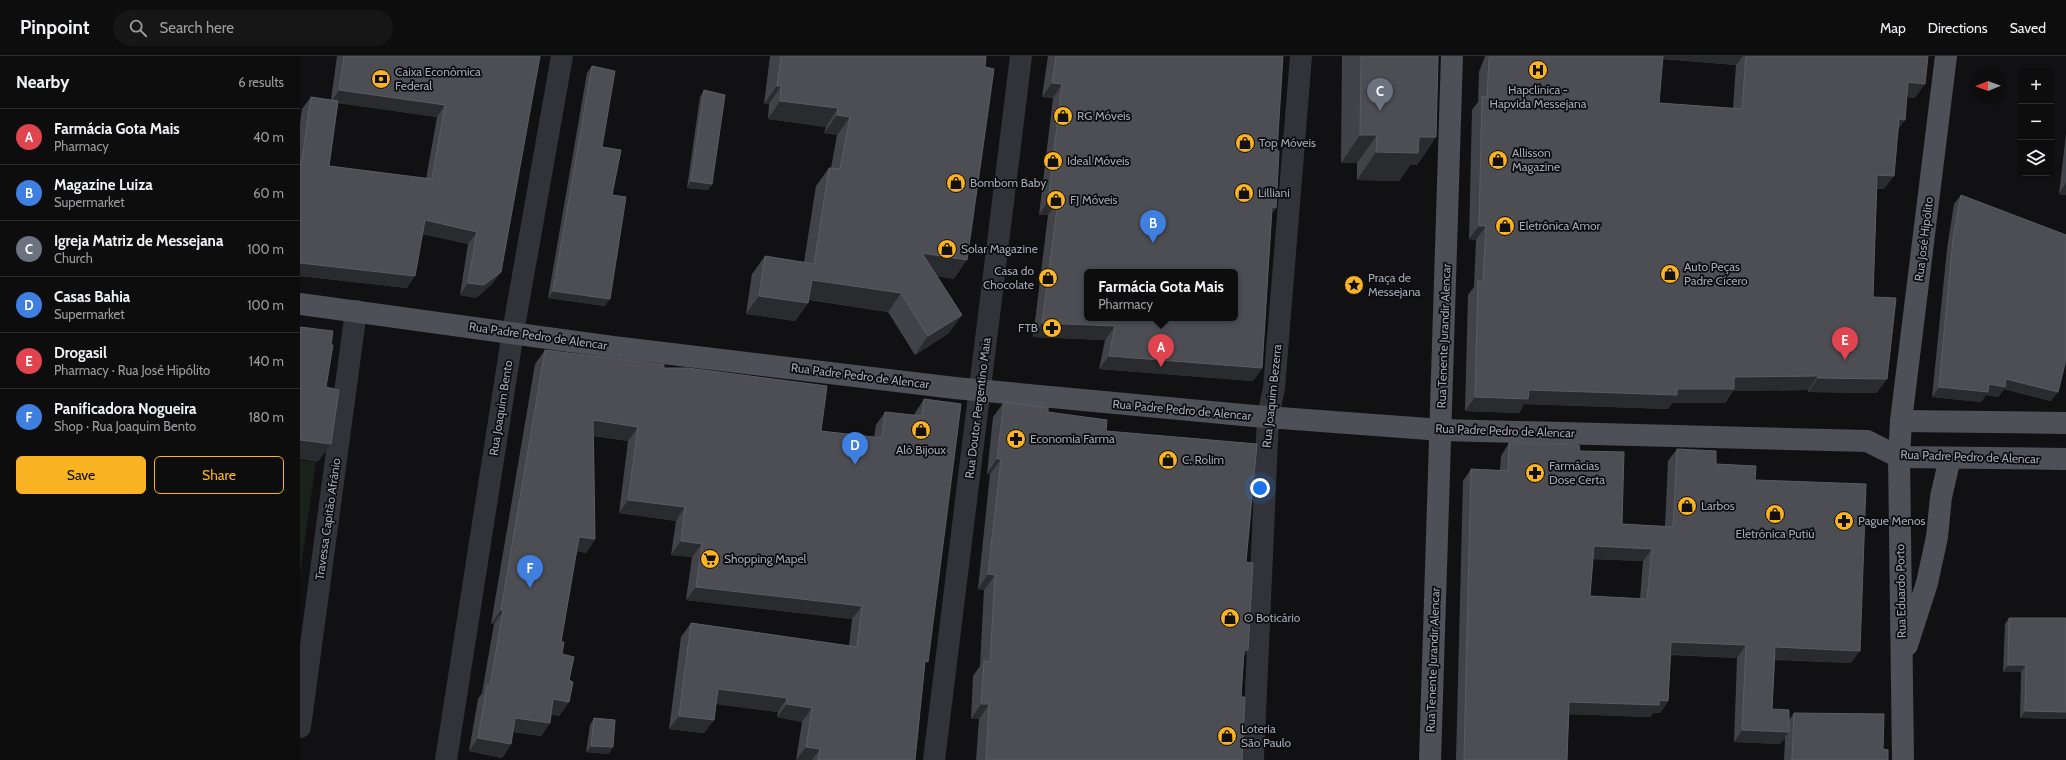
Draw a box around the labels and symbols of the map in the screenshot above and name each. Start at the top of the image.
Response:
hospital icon: Hapclínica - Hapvida Messejana [1527,59,1549,81]
place label: Caixa Econômica Federal [395,64,481,93]
bank icon: Caixa Econômica Federal [370,68,392,90]
north arrow [1970,68,2006,104]
pin: C [1367,78,1393,111]
place label: Hapclínica - Hapvida Messejana [1490,82,1587,111]
shop icon: RG Móveis [1052,105,1074,127]
place label: RG Móveis [1077,108,1131,123]
shop icon: Top Móveis [1234,132,1256,154]
place label: Top Móveis [1259,135,1316,150]
place label: Allisson Magazine [1512,145,1560,174]
shop icon: Allisson Magazine [1487,149,1509,171]
shop icon: Ideal Móveis [1042,150,1064,172]
place label: Ideal Móveis [1067,153,1130,168]
shop icon: Bombom Baby [945,172,967,194]
place label: Bombom Baby [970,175,1046,190]
shop icon: Lilliani [1233,182,1255,204]
place label: Lilliani [1258,185,1290,200]
shop icon: FJ Móveis [1045,189,1067,211]
place label: FJ Móveis [1070,192,1118,207]
street label: Rua José Hipólito [1911,195,1936,282]
pin: B [1140,210,1166,243]
shop icon: Eletrônica Amor [1494,215,1516,237]
place label: Eletrônica Amor [1519,218,1601,233]
shop icon: Solar Magazine [936,238,958,260]
place label: Solar Magazine [961,241,1038,256]
place label: Auto Peças Padre Cícero [1684,259,1748,288]
place label: Casa do Chocolate [983,263,1034,292]
street label: Rua Tenente Jurandir Alencar [1433,263,1454,409]
shop icon: Auto Peças Padre Cícero [1659,263,1681,285]
shop icon: Casa do Chocolate [1037,267,1059,289]
place label: Praça de Messejana [1368,270,1421,299]
place icon: Praça de Messejana [1343,274,1365,296]
pharmacy icon: FTB [1041,317,1063,339]
street label: Rua Padre Pedro de Alencar [468,318,608,353]
place label: FTB [1018,320,1038,335]
pin: E [1832,327,1858,360]
pin: A [1148,334,1174,367]
street label: Rua Doutor Pergentino Maia [961,336,994,479]
street label: Rua Joaquim Bezerra [1259,343,1284,448]
street label: Rua Joaquim Bento [486,359,516,457]
street label: Rua Padre Pedro de Alencar [790,360,930,391]
street label: Rua Padre Pedro de Alencar [1112,396,1252,423]
shop icon: Alô Bijoux [910,419,932,441]
street label: Rua Padre Pedro de Alencar [1435,421,1575,440]
pharmacy icon: Economia Farma [1005,428,1027,450]
place label: Economia Farma [1030,431,1115,446]
pin: D [842,432,868,465]
place label: Alô Bijoux [896,442,946,457]
street label: Rua Padre Pedro de Alencar [1900,447,2040,466]
shop icon: C. Rolim [1157,449,1179,471]
place label: C. Rolim [1182,452,1224,467]
street label: Travessa Capitão Afrânio [312,457,344,581]
place label: Farmácias Dose Certa [1549,458,1605,487]
pharmacy icon: Farmácias Dose Certa [1524,462,1546,484]
your location [1250,478,1270,498]
shop icon: Larbos [1676,495,1698,517]
place label: Larbos [1701,498,1735,513]
shop icon: Eletrônica Putiú [1764,503,1786,525]
pharmacy icon: Pague Menos [1833,510,1855,532]
place label: Pague Menos [1858,513,1926,528]
place label: Eletrônica Putiú [1736,526,1814,541]
street label: Rua Eduardo Porto [1892,543,1909,638]
supermarket icon: Shopping Mapel [699,548,721,570]
place label: Shopping Mapel [724,551,807,566]
pin: F [517,555,543,588]
street label: Rua Tenente Jurandir Alencar [1422,587,1443,733]
shop icon: O Boticário [1219,607,1241,629]
place label: O Boticário [1244,610,1301,625]
place label: Loteria São Paulo [1241,721,1292,750]
shop icon: Loteria São Paulo [1216,725,1238,747]

